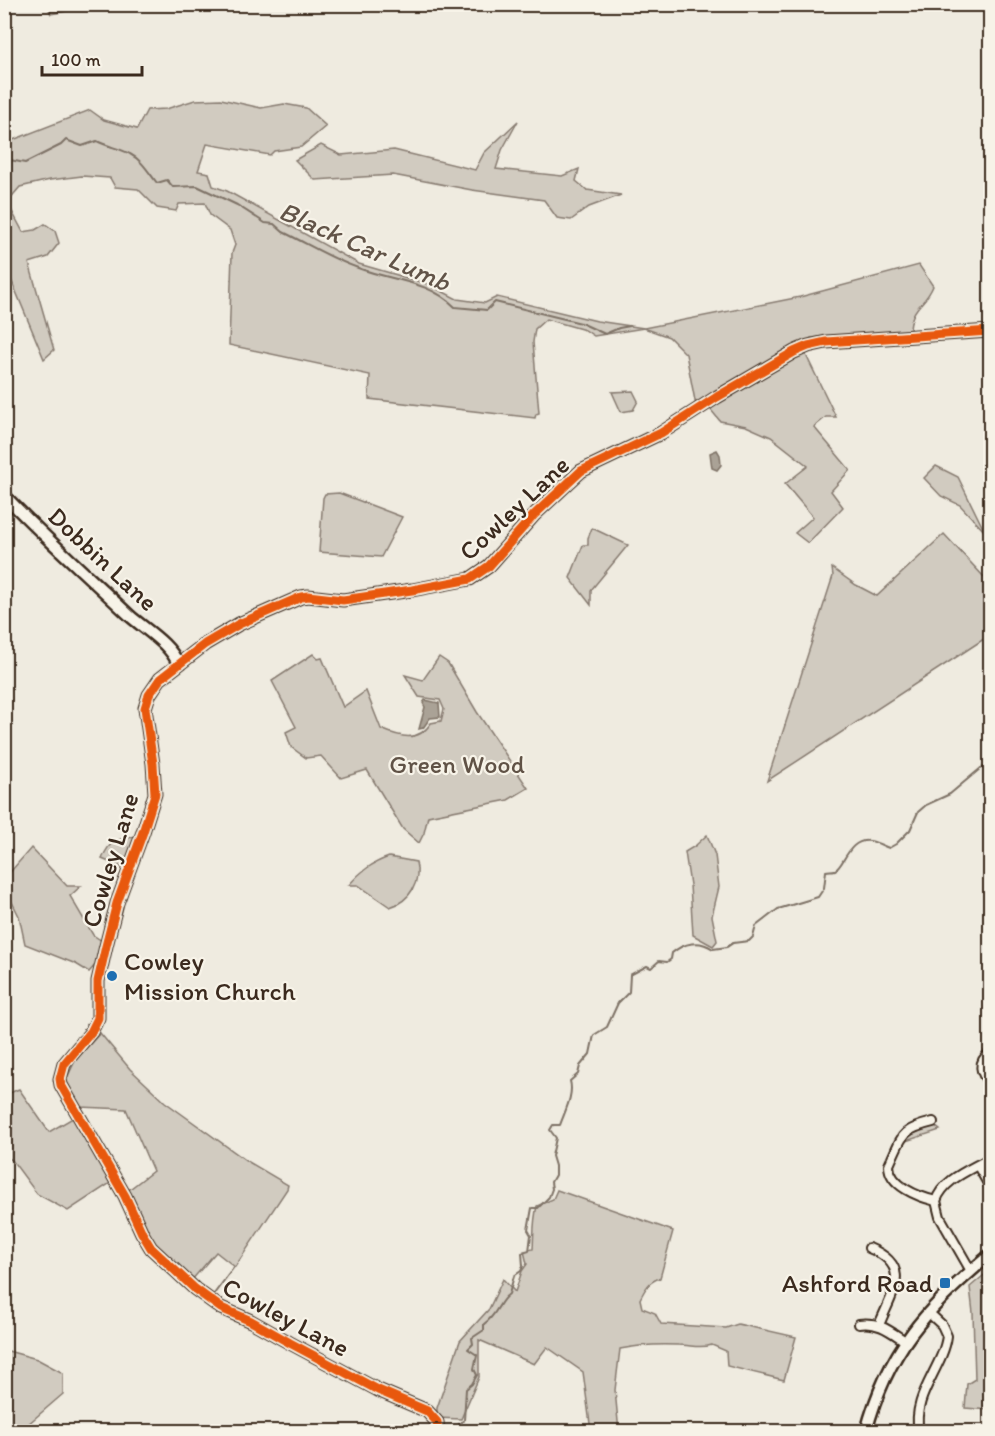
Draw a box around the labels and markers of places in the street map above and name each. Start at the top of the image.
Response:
place label: Cowley Mission Church [124,945,296,1007]
marker: Cowley Mission Church [105,969,119,983]
place label: Ashford Road [782,1267,933,1299]
marker: Ashford Road [938,1276,952,1290]

